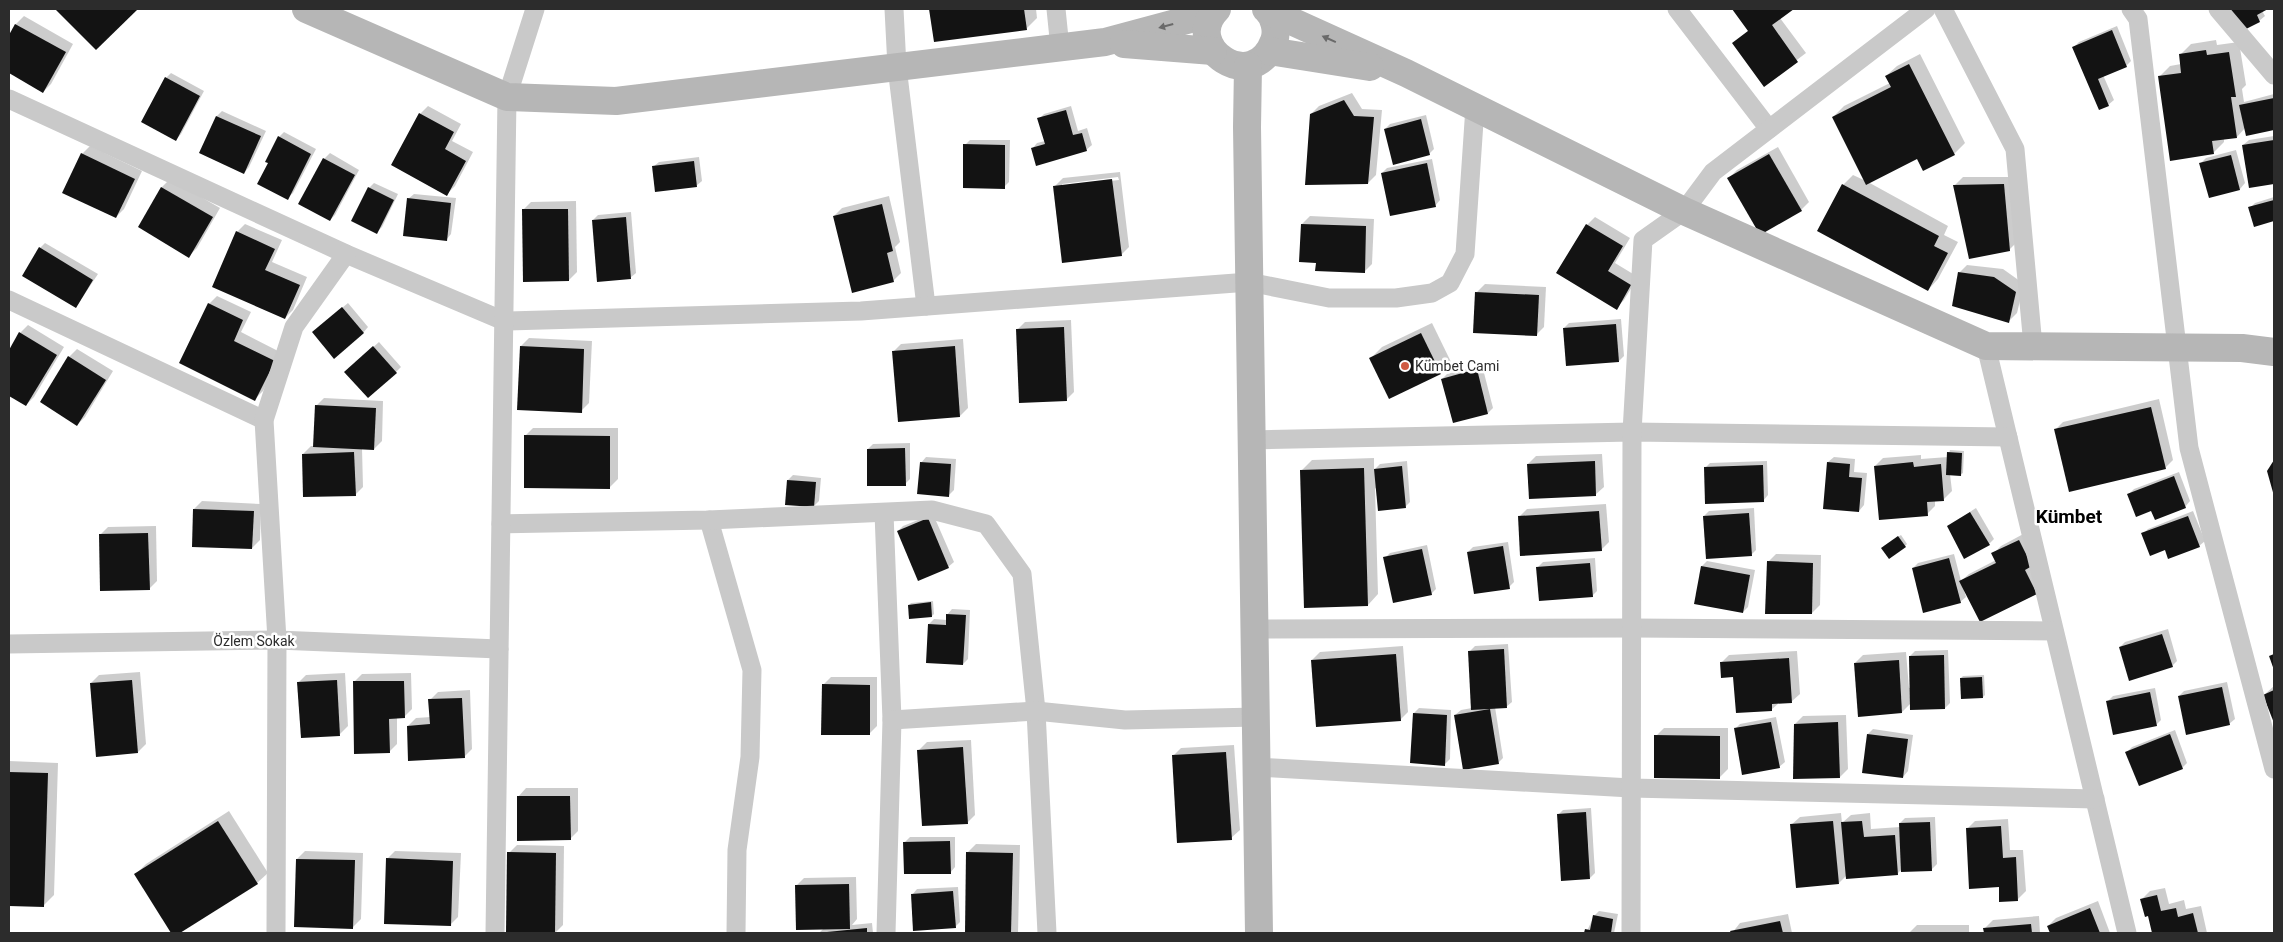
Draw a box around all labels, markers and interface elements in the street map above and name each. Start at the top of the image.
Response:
one-way arrow [1158,22,1173,30]
one-way arrow [1322,34,1336,42]
place label: Kümbet Cami [1415,358,1499,374]
marker: Kümbet Cami [1399,360,1411,372]
district label: Kümbet [2036,505,2103,528]
street label: Özlem Sokak [213,633,296,649]

